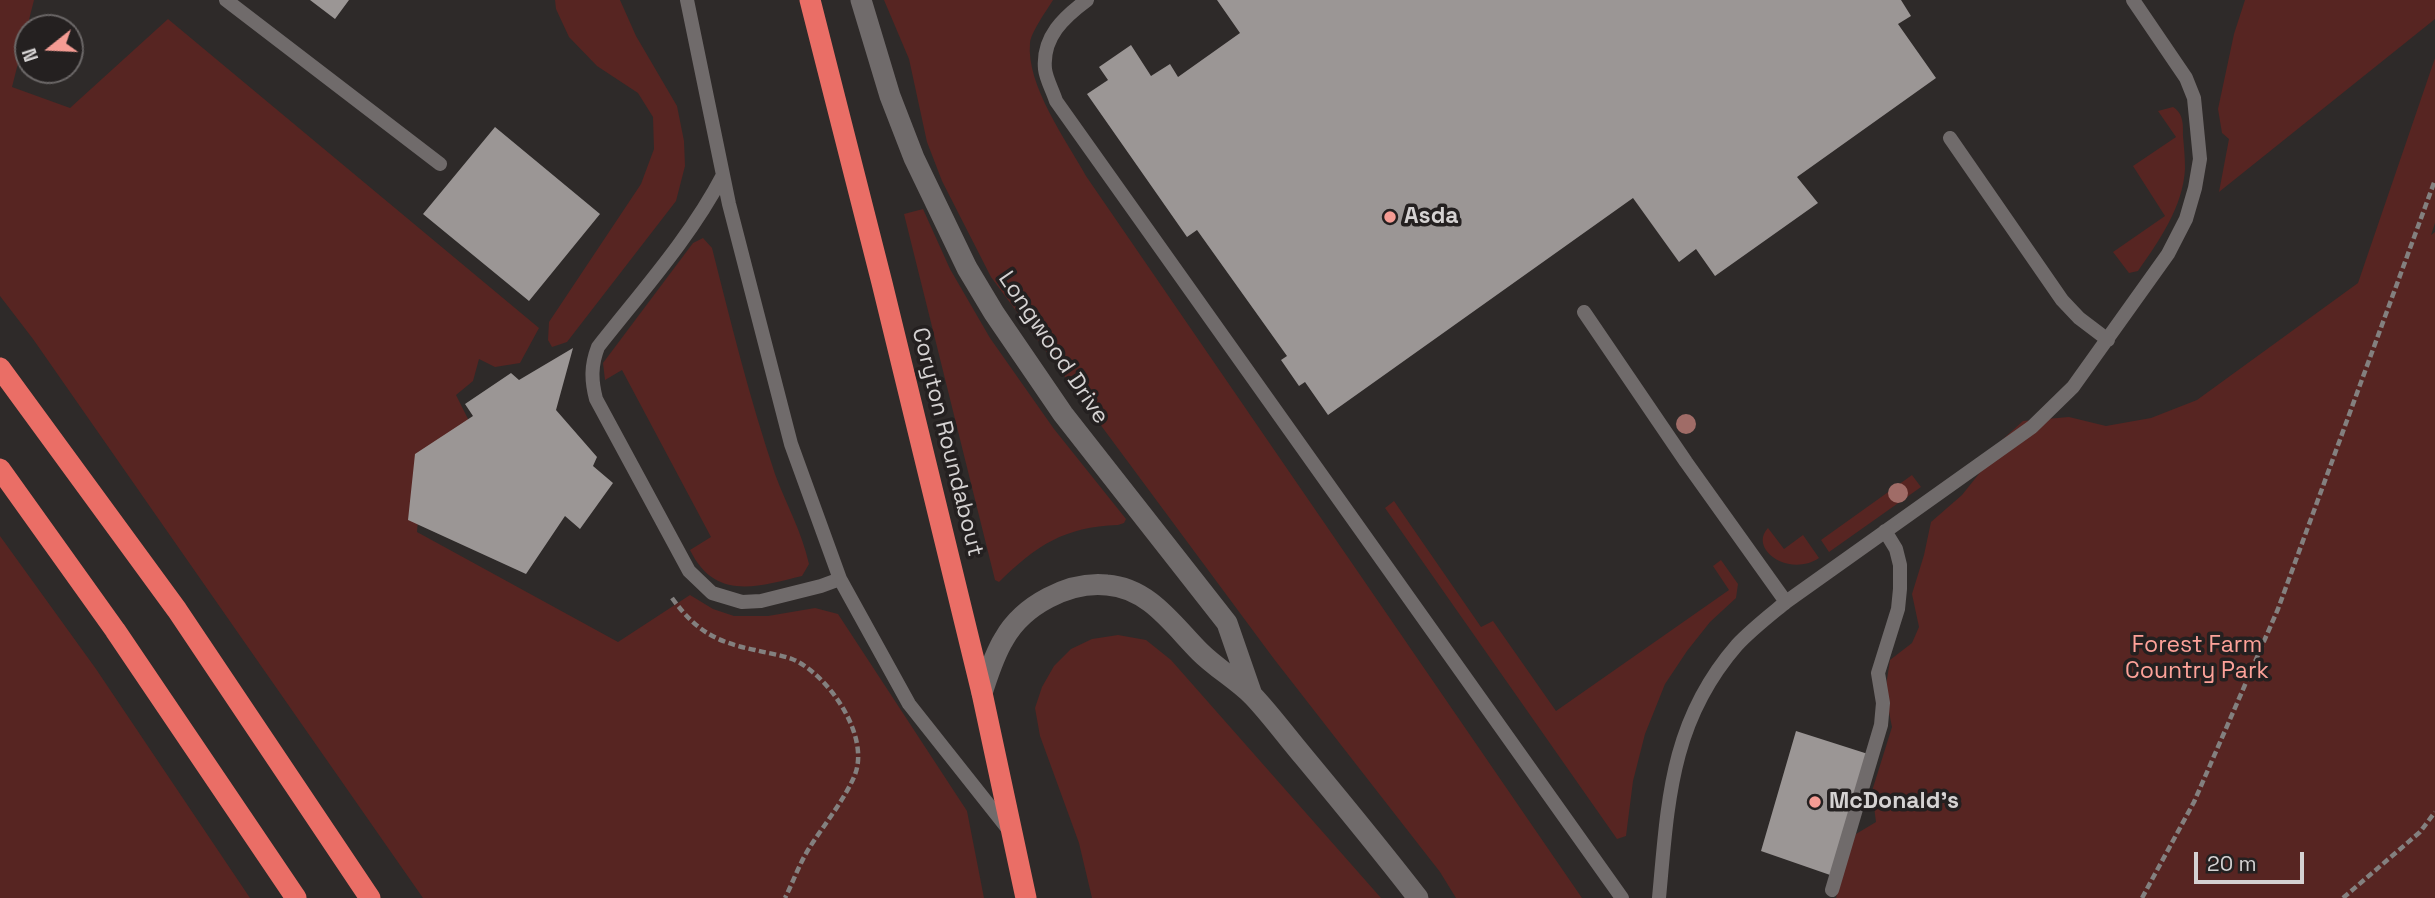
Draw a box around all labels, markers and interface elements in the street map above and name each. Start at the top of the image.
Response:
north arrow [14,14,84,84]
text: N [17,45,44,65]
place label: Asda [1404,203,1459,231]
marker: Asda [1382,209,1398,225]
street label: Longwood Drive [992,266,1114,430]
street label: Coryton Roundabout [905,325,989,559]
park label: Forest Farm Country Park [2125,632,2269,686]
place label: McDonald's [1829,788,1959,816]
marker: McDonald's [1807,794,1823,810]
scale bar [2197,838,2307,882]
text: 20 m [2207,850,2257,877]

